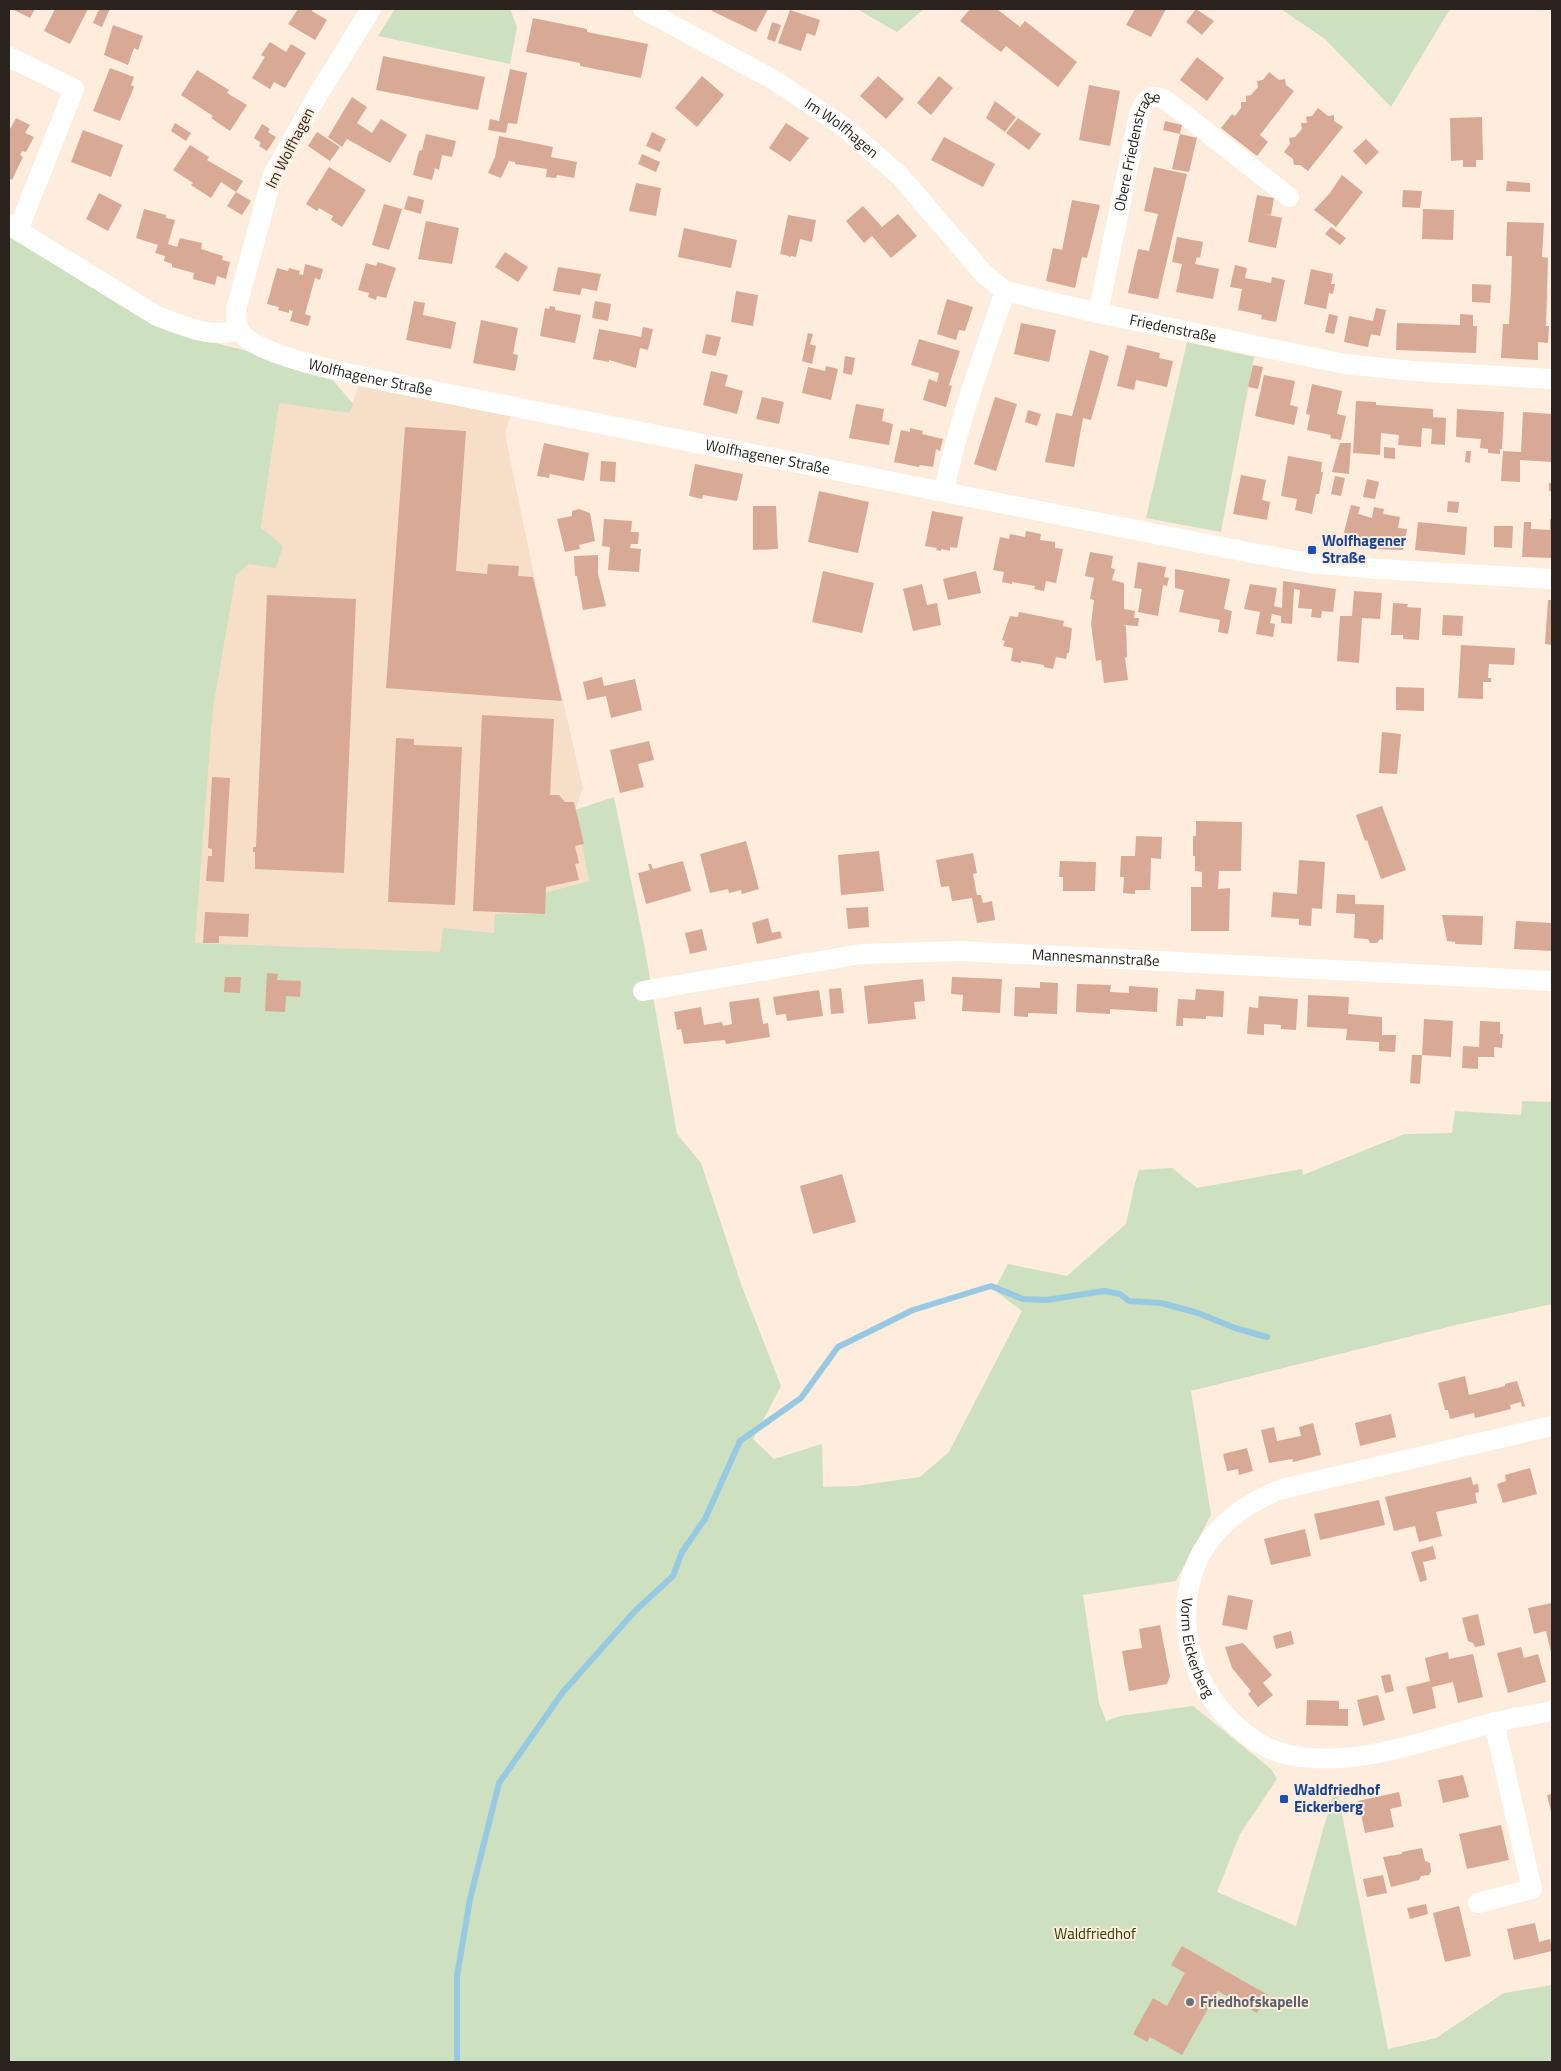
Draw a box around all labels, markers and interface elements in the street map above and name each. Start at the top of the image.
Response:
street label: Obere Friedenstraße [1107,85,1162,213]
street label: Im Wolfhagen [800,92,884,163]
street label: Im Wolfhagen [259,103,320,192]
street label: Friedenstraße [1128,308,1219,348]
street label: Wolfhagener Straße [306,352,435,401]
street label: Wolfhagener Straße [703,433,832,480]
place label: Wolfhagener Straße [1322,529,1407,569]
marker: Wolfhagener Straße [1306,544,1318,556]
street label: Mannesmannstraße [1031,943,1160,972]
street label: Vorm Eickerberg [1175,1597,1221,1702]
place label: Waldfriedhof Eickerberg [1294,1778,1381,1818]
marker: Waldfriedhof Eickerberg [1278,1793,1290,1805]
park label: Waldfriedhof [1054,1922,1136,1945]
place label: Friedhofskapelle [1200,1990,1309,2013]
marker: Friedhofskapelle [1184,1996,1196,2008]

